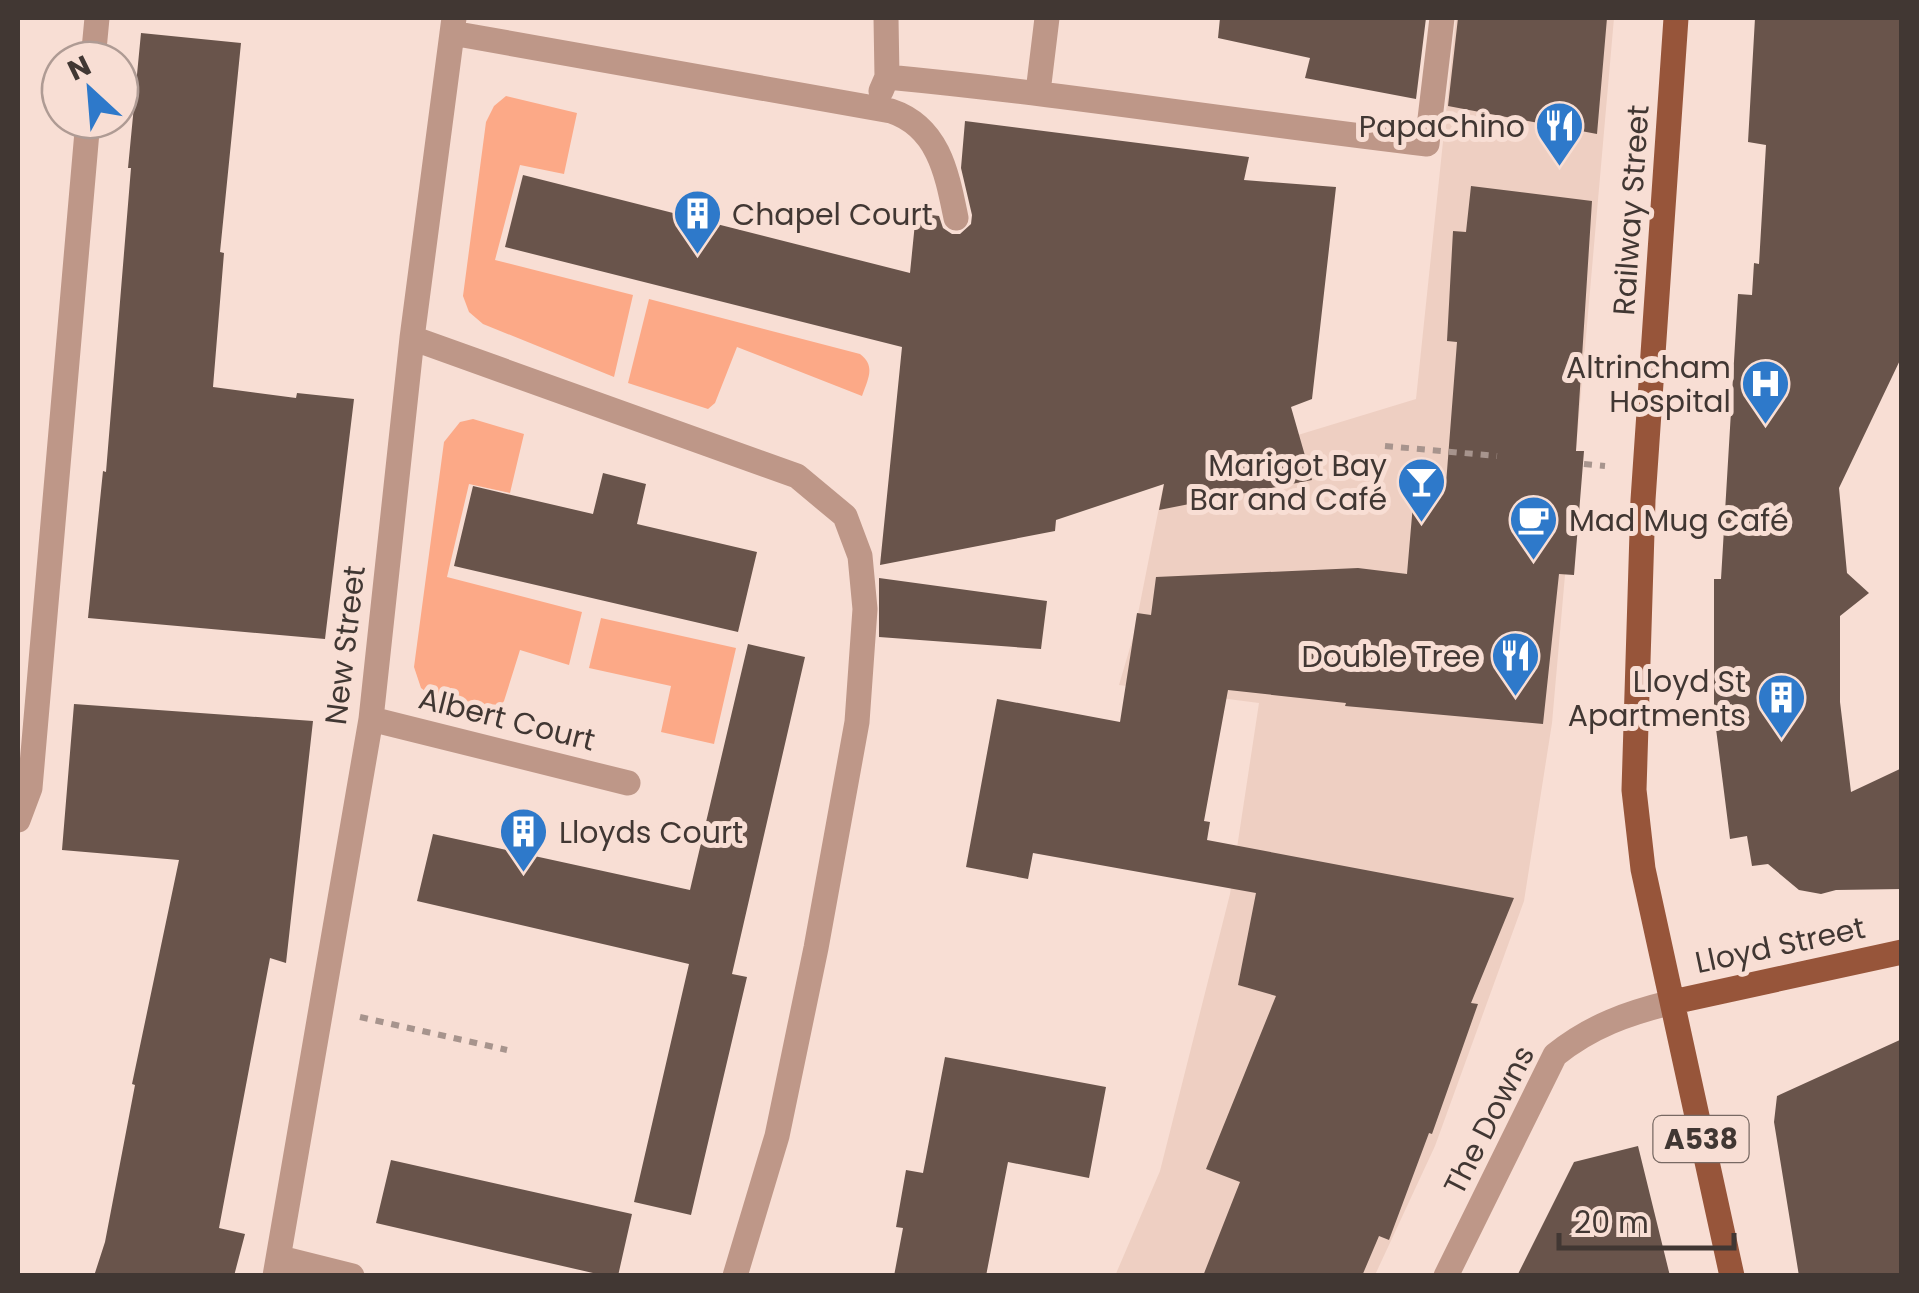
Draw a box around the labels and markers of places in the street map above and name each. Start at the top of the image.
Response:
restaurant icon: PapaChino [1534,100,1586,168]
place label: PapaChino [1359,105,1525,148]
building icon: Chapel Court [671,188,723,256]
place label: Chapel Court [732,193,933,236]
place label: Altrincham Hospital [1566,346,1731,423]
hospital icon: Altrincham Hospital [1740,358,1792,426]
place label: Marigot Bay Bar and Café [1189,444,1387,521]
bar icon: Marigot Bay Bar and Café [1396,456,1448,524]
cafe icon: Mad Mug Café [1508,494,1560,562]
place label: Mad Mug Café [1569,499,1789,542]
restaurant icon: Double Tree [1489,630,1541,698]
place label: Double Tree [1302,635,1480,678]
place label: Lloyd St Apartments [1568,660,1746,737]
building icon: Lloyd St Apartments [1755,672,1807,740]
building icon: Lloyds Court [498,806,550,874]
place label: Lloyds Court [559,811,743,854]

